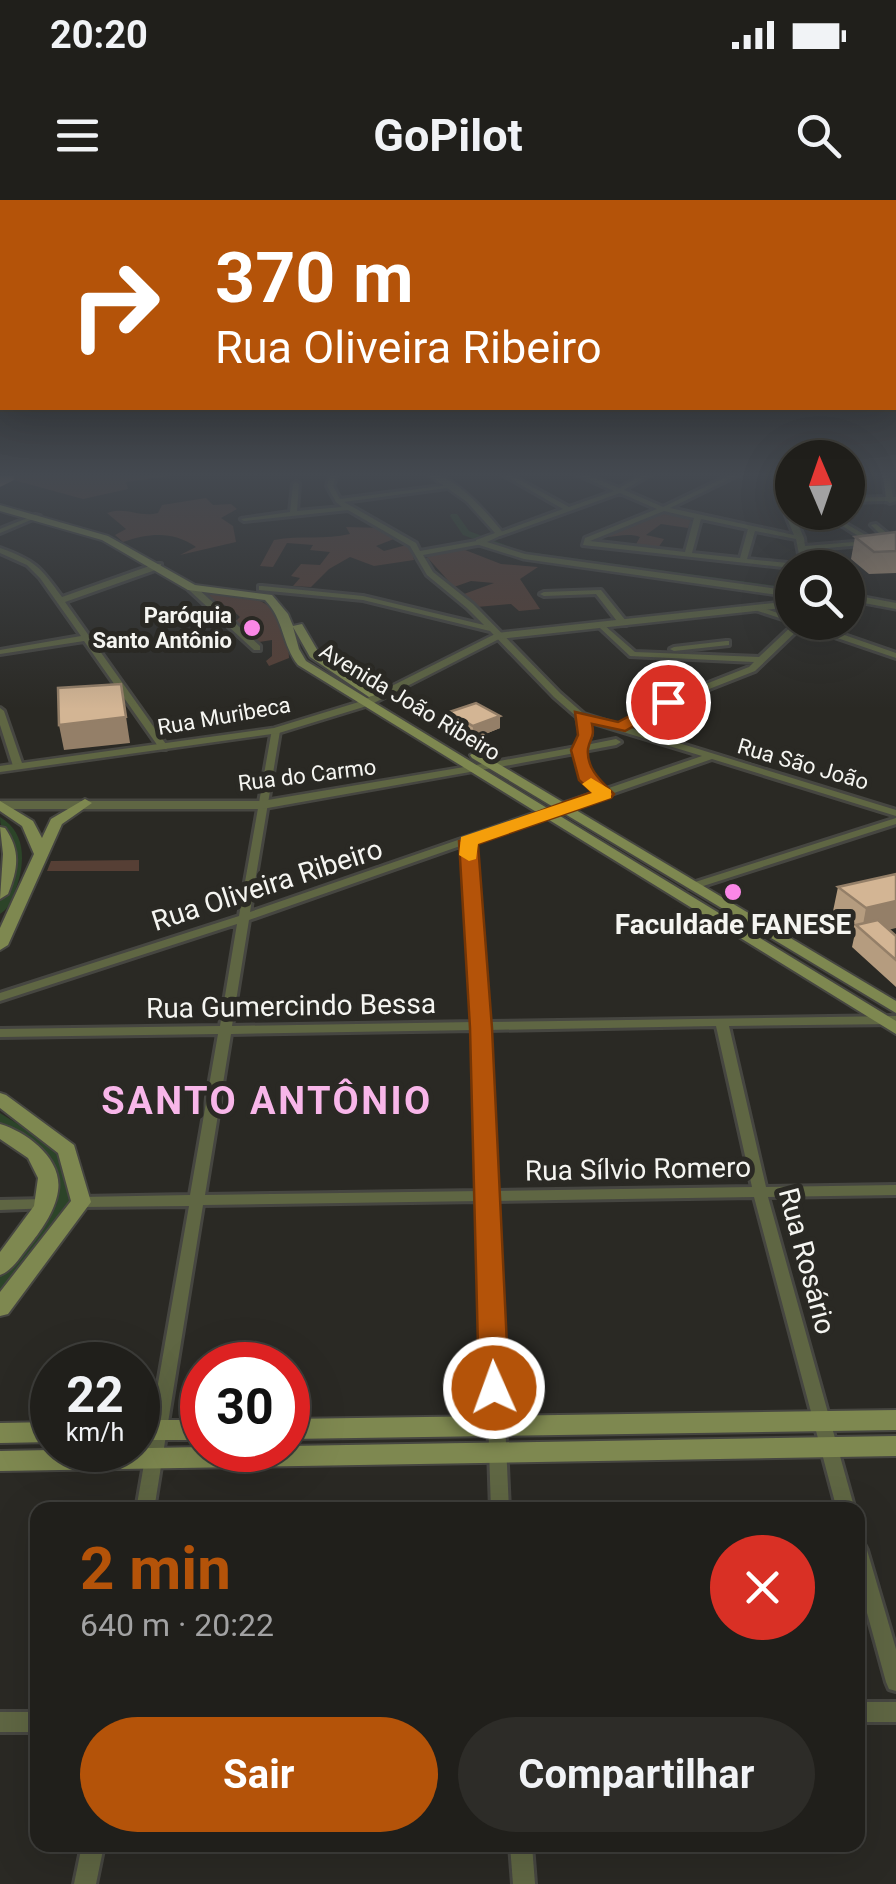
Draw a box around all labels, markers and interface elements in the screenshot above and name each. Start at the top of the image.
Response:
text: 20:20 [50,13,148,57]
icon: menu [50,108,105,163]
icon: search [791,108,846,163]
text: GoPilot [373,109,523,162]
text: 370 m [215,237,414,319]
icon: right [50,240,180,370]
text: Rua Oliveira Ribeiro [215,321,602,374]
north arrow [775,440,865,530]
map controls [775,440,865,640]
button: search [775,550,865,640]
place label: Paróquia Santo Antônio [92,603,232,653]
marker: Paróquia Santo Antônio [241,617,263,639]
street label: Avenida João Ribeiro [315,638,505,766]
pin [626,660,711,745]
icon: arrive [641,675,696,730]
street label: Rua Muribeca [155,692,293,740]
street label: Rua São João [735,733,871,795]
street label: Rua do Carmo [236,754,378,796]
street label: Rua Oliveira Ribeiro [148,832,386,938]
marker: Faculdade FANESE [722,881,744,903]
place label: Faculdade FANESE [615,908,851,941]
street label: Rua Gumercindo Bessa [146,987,436,1025]
district label: SANTO ANTÔNIO [101,1078,433,1123]
street label: Rua Sílvio Romero [525,1151,751,1187]
street label: Rua Rosário [772,1184,842,1338]
position arrow [442,1336,546,1440]
speed limit sign: 30 [180,1342,310,1472]
text: 22 [66,1366,124,1424]
text: km/h [66,1418,124,1447]
text: 2 min [80,1533,231,1604]
button: close [710,1535,815,1640]
text: 640 m · 20:22 [80,1606,274,1644]
button: Sair [80,1717,438,1832]
button: Compartilhar [458,1717,815,1832]

